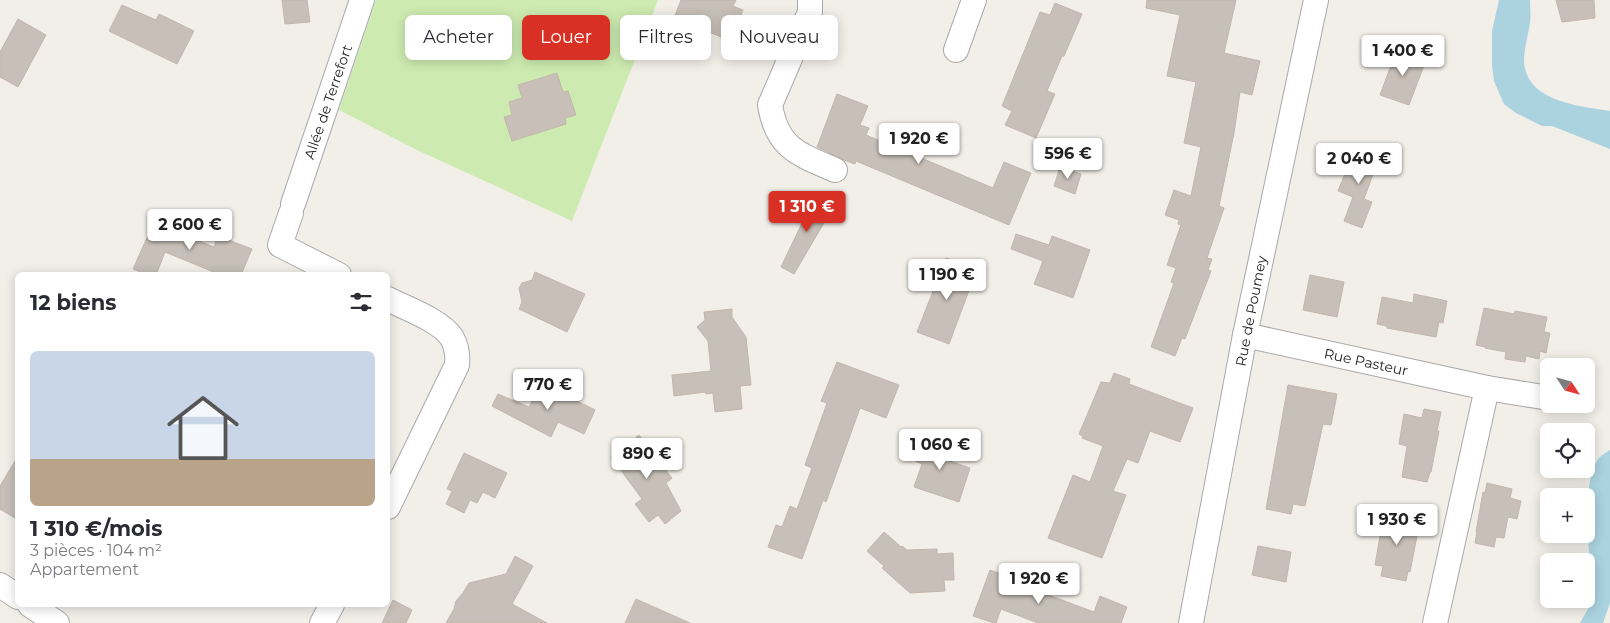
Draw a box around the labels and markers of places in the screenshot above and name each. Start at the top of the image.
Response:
pin: 1 400 € [1357,34,1449,77]
pin: 1 920 € [873,122,965,165]
pin: 596 € [1033,138,1103,180]
pin: 2 040 € [1313,142,1405,185]
pin: 1 310 € [761,190,853,233]
pin: 2 600 € [144,208,236,251]
pin: 1 190 € [901,258,993,301]
pin: 770 € [513,368,583,411]
pin: 1 060 € [894,428,986,471]
pin: 890 € [612,438,682,480]
pin: 1 930 € [1351,504,1443,546]
pin: 1 920 € [993,562,1085,605]

